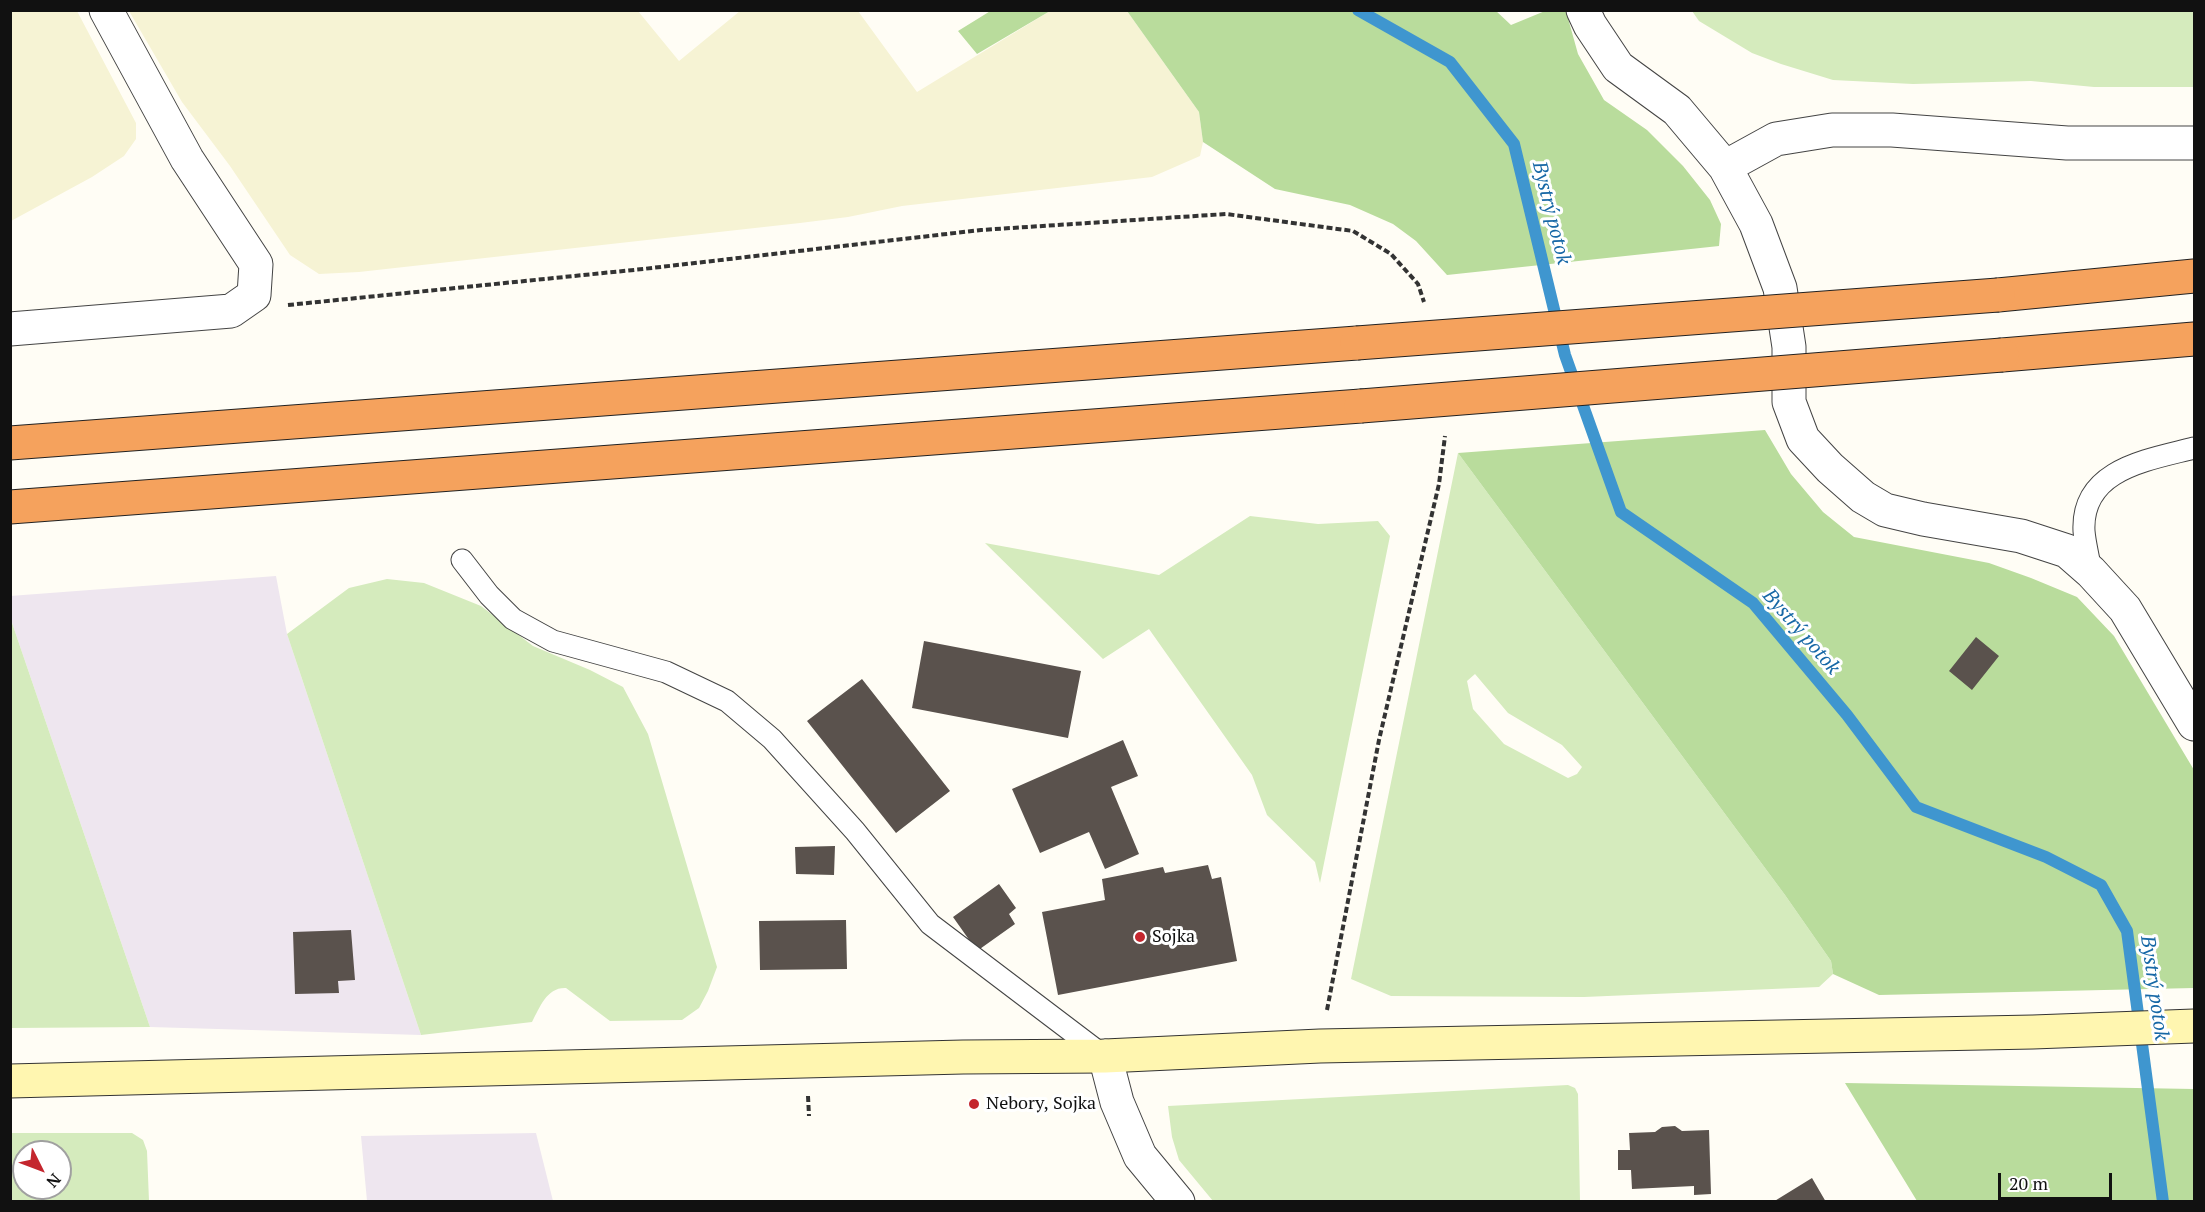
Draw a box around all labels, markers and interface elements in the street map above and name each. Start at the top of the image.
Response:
water label: Bystrý potok [1527,159,1575,267]
water label: Bystrý potok [1757,584,1845,680]
place label: Sojka [1152,926,1195,948]
marker: Sojka [1133,930,1147,944]
water label: Bystrý potok [2135,934,2173,1042]
place label: Nebory, Sojka [986,1093,1096,1115]
marker: Nebory, Sojka [967,1097,981,1111]
north arrow [12,1140,72,1200]
scale bar [2001,1161,2115,1199]
text: N [42,1169,66,1193]
text: 20 m [2009,1171,2048,1195]

